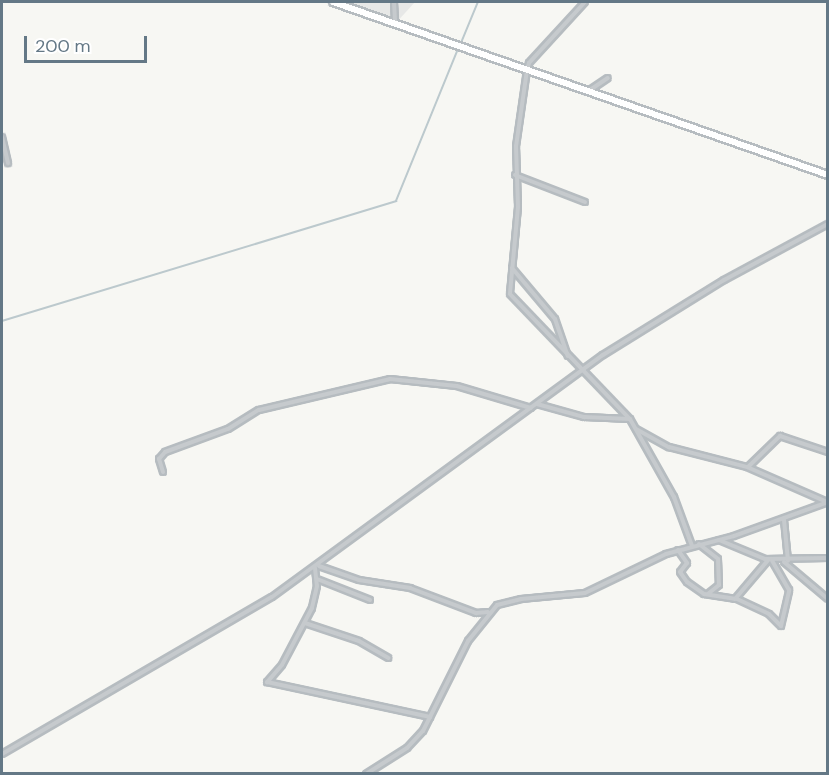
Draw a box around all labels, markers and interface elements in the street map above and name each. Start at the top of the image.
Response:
scale bar [27,24,150,62]
text: 200 m [35,34,91,58]

